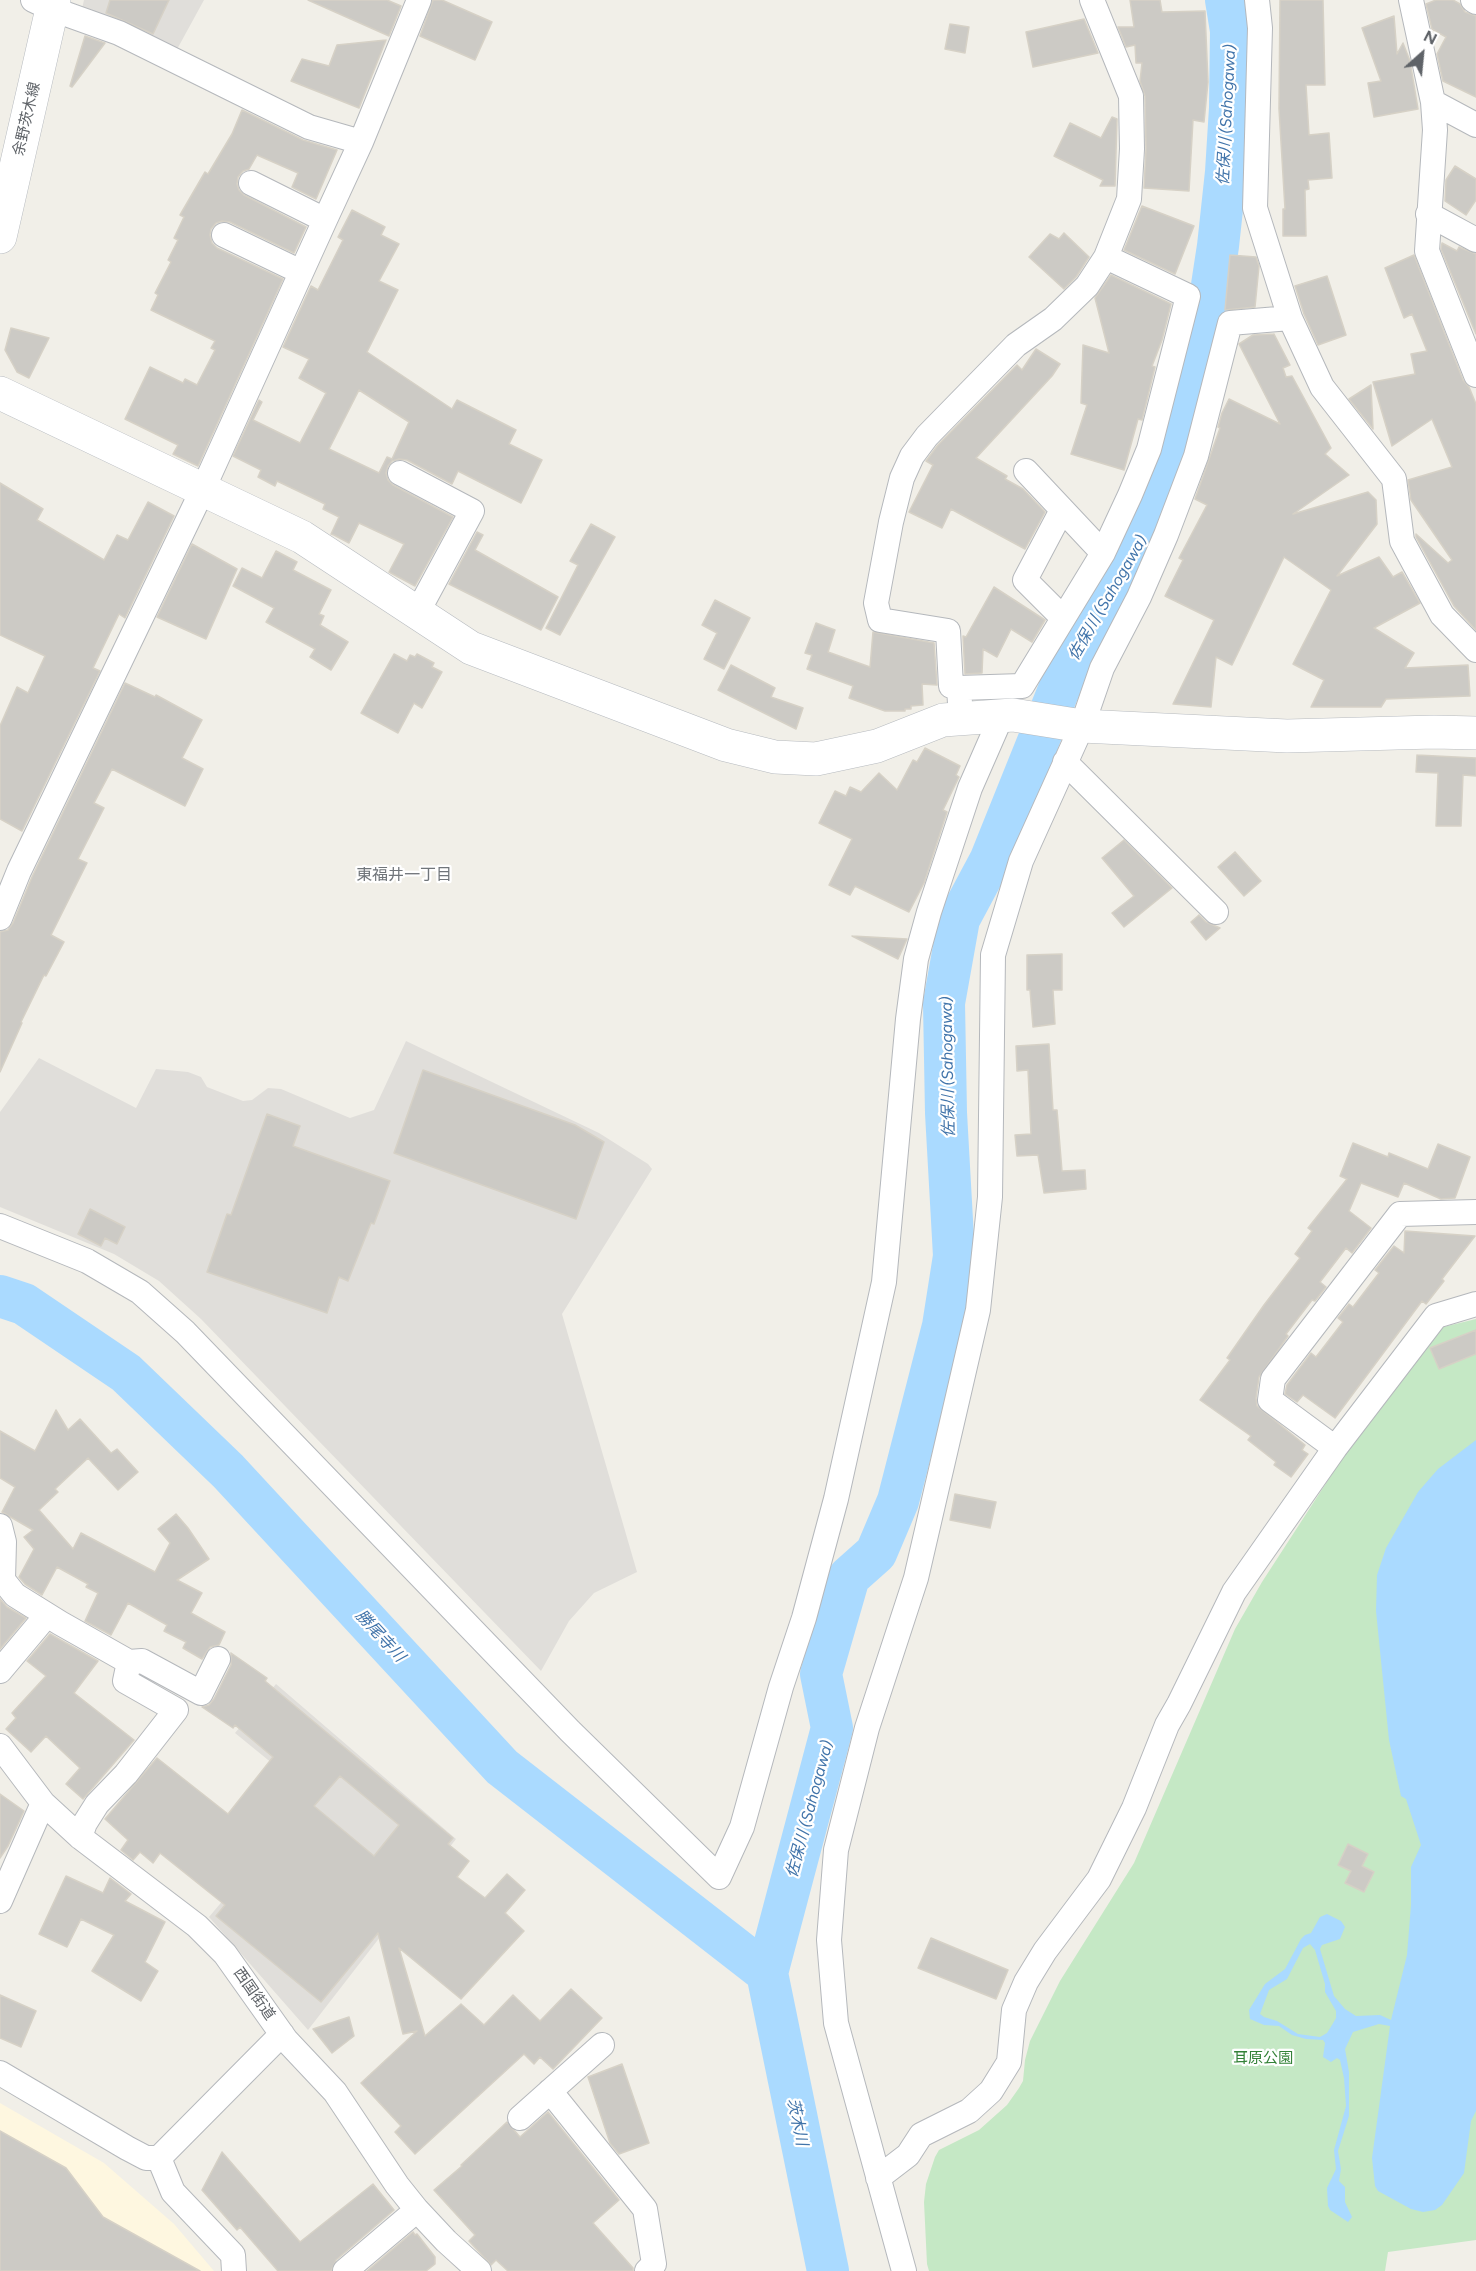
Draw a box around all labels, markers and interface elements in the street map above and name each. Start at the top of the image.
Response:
north arrow [1392,24,1452,84]
text: N [1421,26,1440,49]
water label: 佐保川 (Sahogawa) [1214,44,1240,186]
street label: 余野茨木線 [10,80,44,158]
water label: 佐保川 (Sahogawa) [1064,532,1152,664]
district label: 東福井一丁目 [356,865,452,885]
water label: 佐保川 (Sahogawa) [937,996,959,1138]
water label: 勝尾寺川 [351,1606,409,1666]
water label: 佐保川 (Sahogawa) [782,1738,838,1880]
street label: 西国街道 [229,1964,279,2024]
park label: 耳原公園 [1233,2050,1293,2068]
water label: 茨木川 [783,2097,811,2147]

